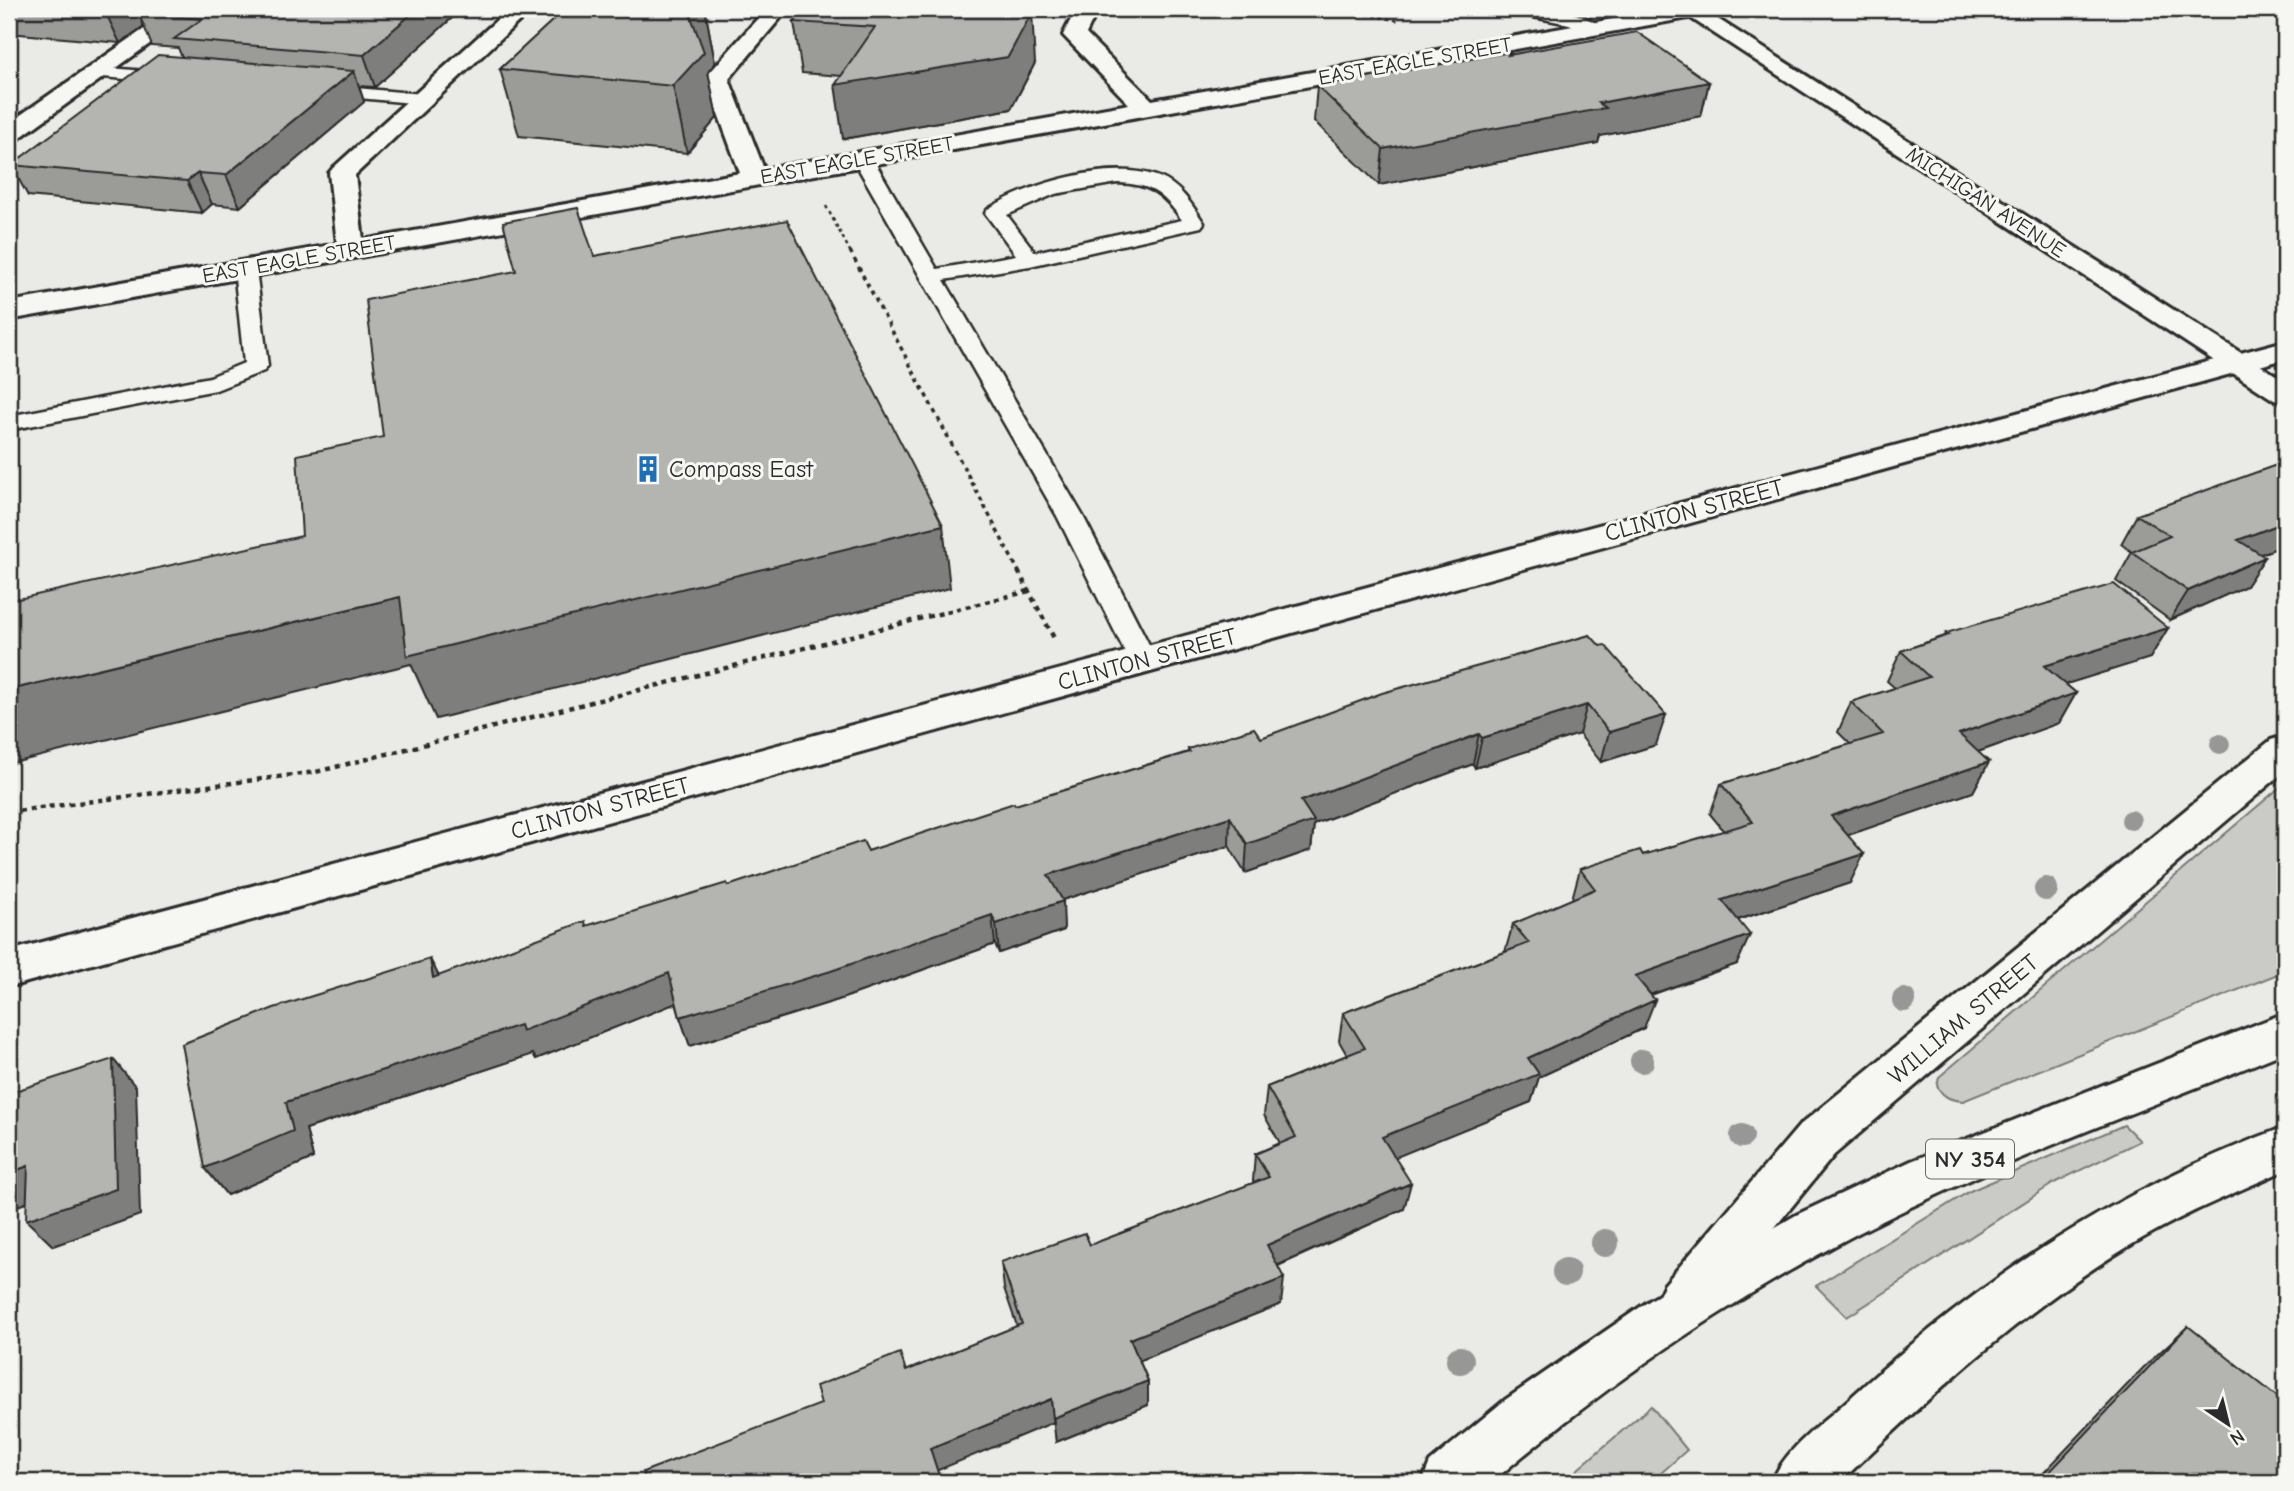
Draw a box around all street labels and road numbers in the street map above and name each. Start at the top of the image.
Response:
street label: EAST EAGLE STREET [1316,32,1514,90]
street label: EAST EAGLE STREET [758,131,956,189]
street label: MICHIGAN AVENUE [1902,142,2070,262]
street label: EAST EAGLE STREET [200,230,398,288]
street label: CLINTON STREET [1602,473,1787,547]
street label: CLINTON STREET [1055,622,1240,696]
street label: CLINTON STREET [508,771,693,845]
street label: WILLIAM STREET [1882,948,2044,1090]
road number: NY 354 [1926,1140,2014,1178]

